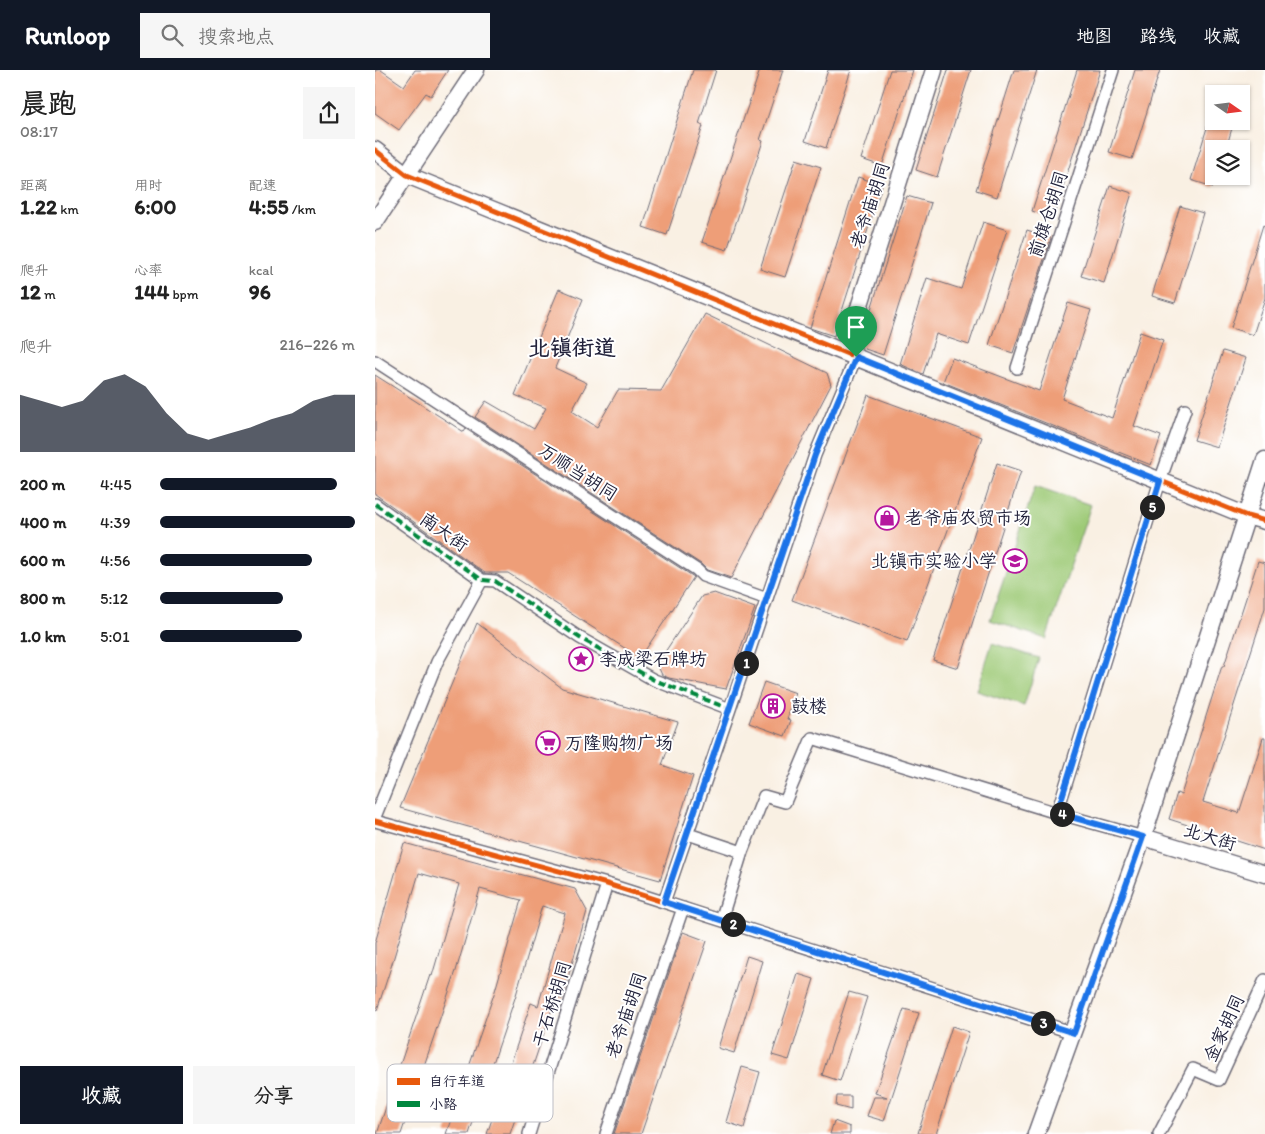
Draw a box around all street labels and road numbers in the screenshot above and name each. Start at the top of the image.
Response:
street label: 老爷庙胡同 [846,159,894,251]
street label: 前旗仓胡同 [1024,168,1072,260]
street label: 万顺当胡同 [534,438,622,506]
street label: 南大街 [416,508,472,556]
street label: 北大街 [1181,819,1239,855]
street label: 干石桥胡同 [528,958,576,1050]
street label: 老爷庙胡同 [601,969,651,1061]
street label: 金家胡同 [1199,991,1249,1065]

